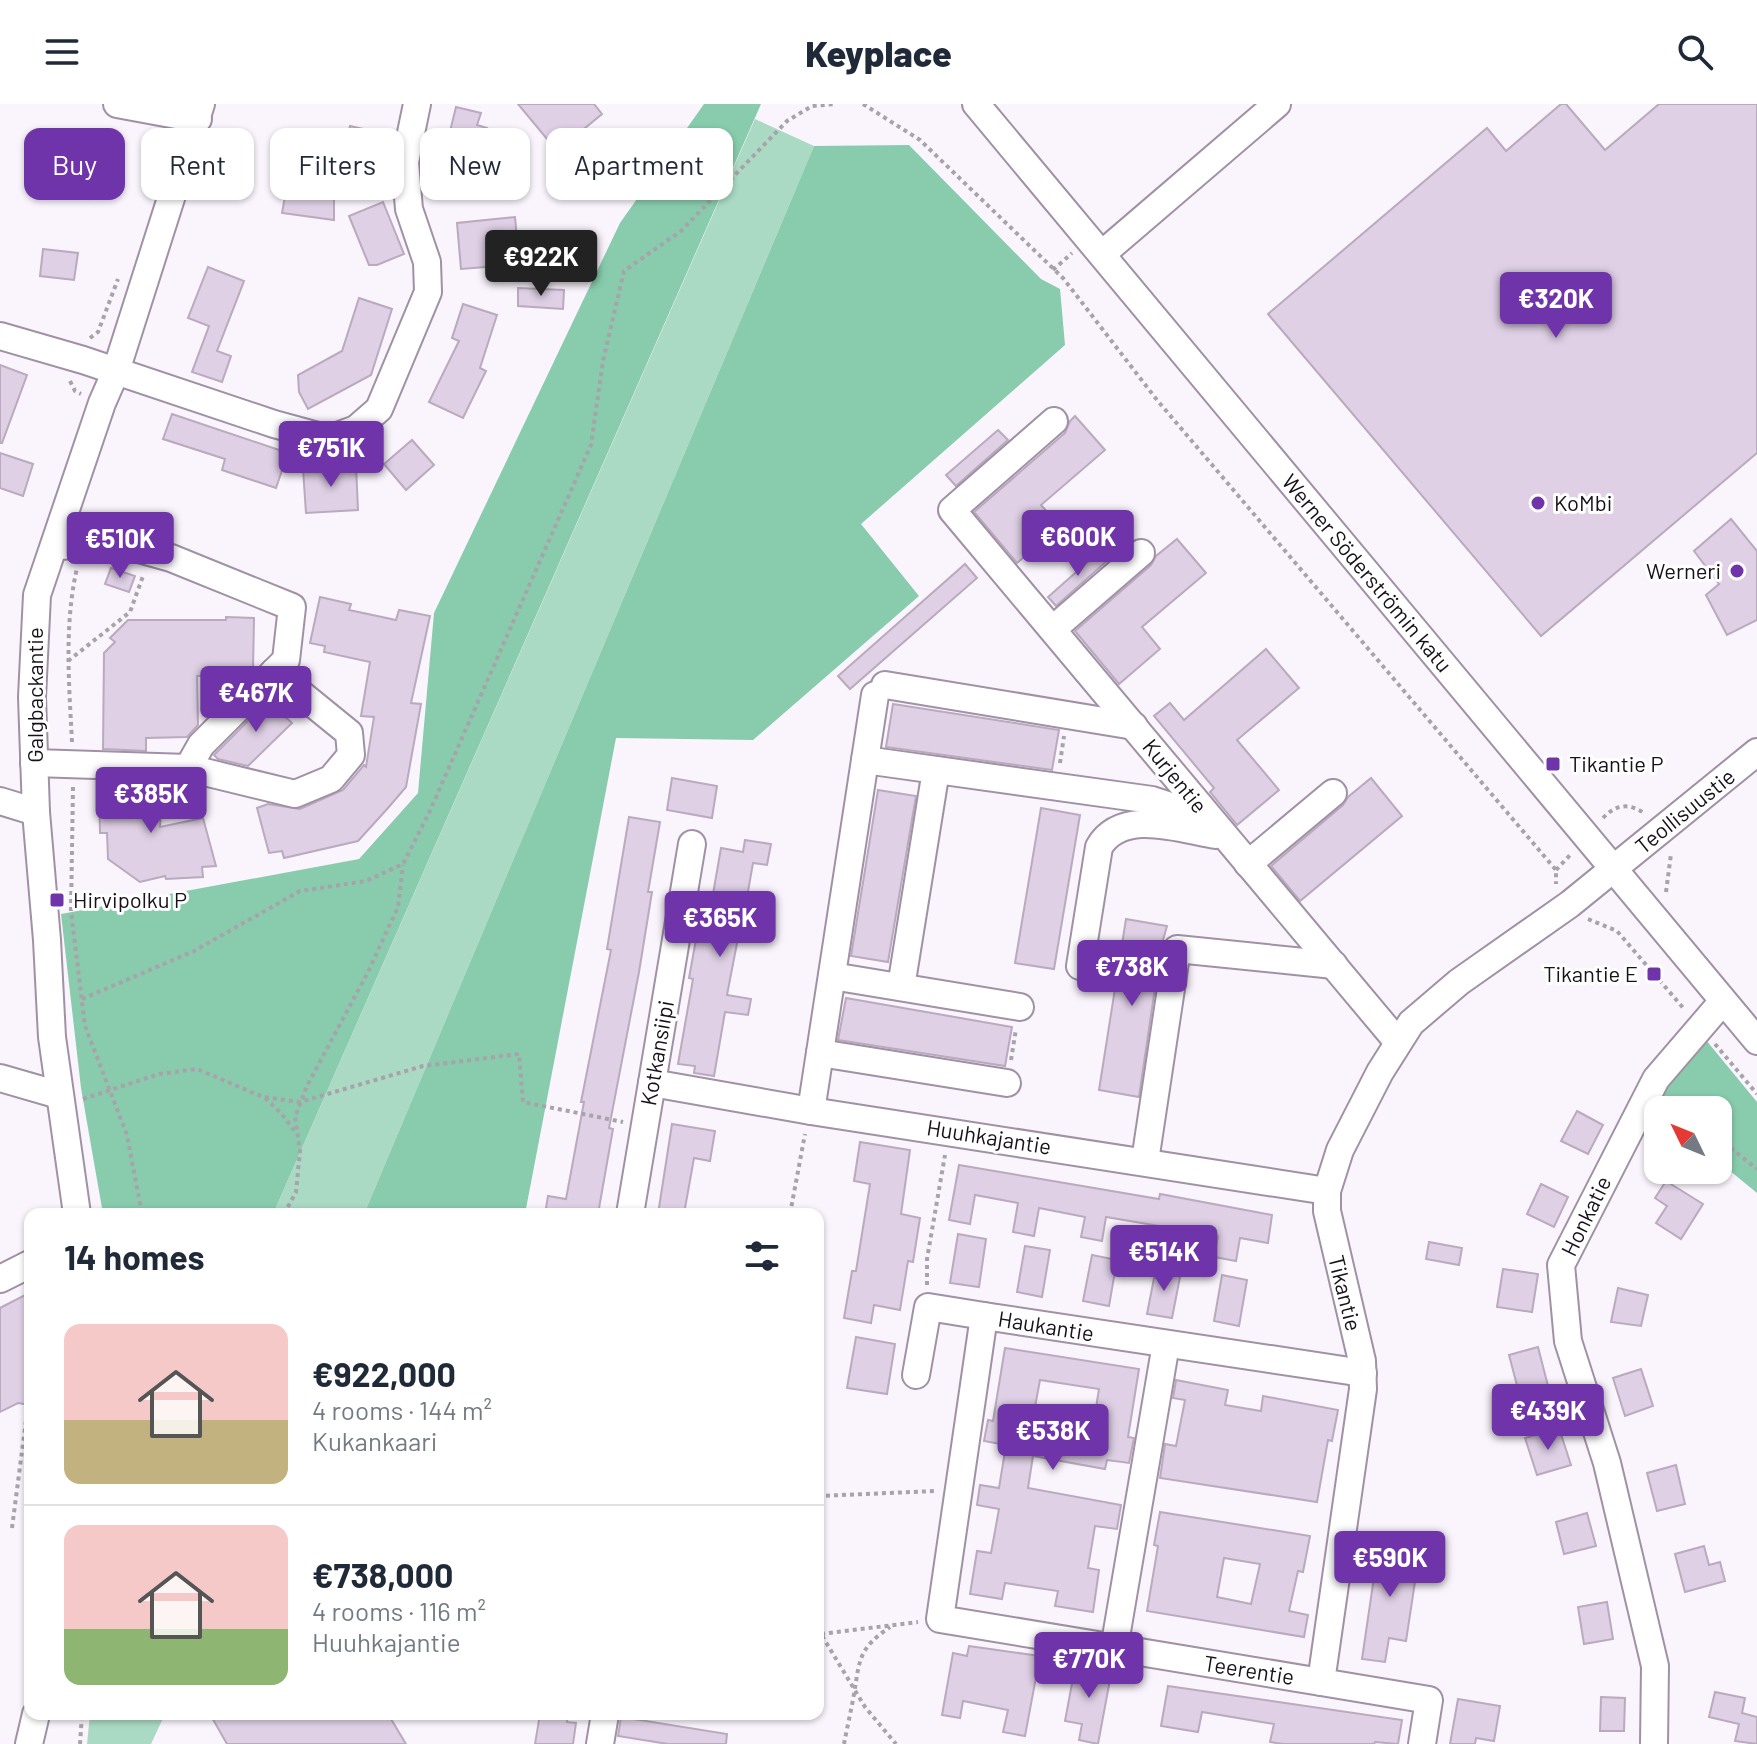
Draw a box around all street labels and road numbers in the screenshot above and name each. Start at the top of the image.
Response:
street label: Werner Söderströmin katu [1277,468,1458,677]
street label: Galgbackantie [21,627,47,763]
street label: Kurjentie [1138,733,1213,818]
street label: Teollisuustie [1629,762,1739,858]
street label: Kotkansiipi [634,998,678,1108]
street label: Huuhkajantie [925,1113,1053,1159]
street label: Honkatie [1555,1171,1616,1260]
street label: Tikantie [1324,1252,1368,1333]
street label: Haukantie [996,1305,1096,1345]
street label: Teerentie [1202,1649,1296,1689]

